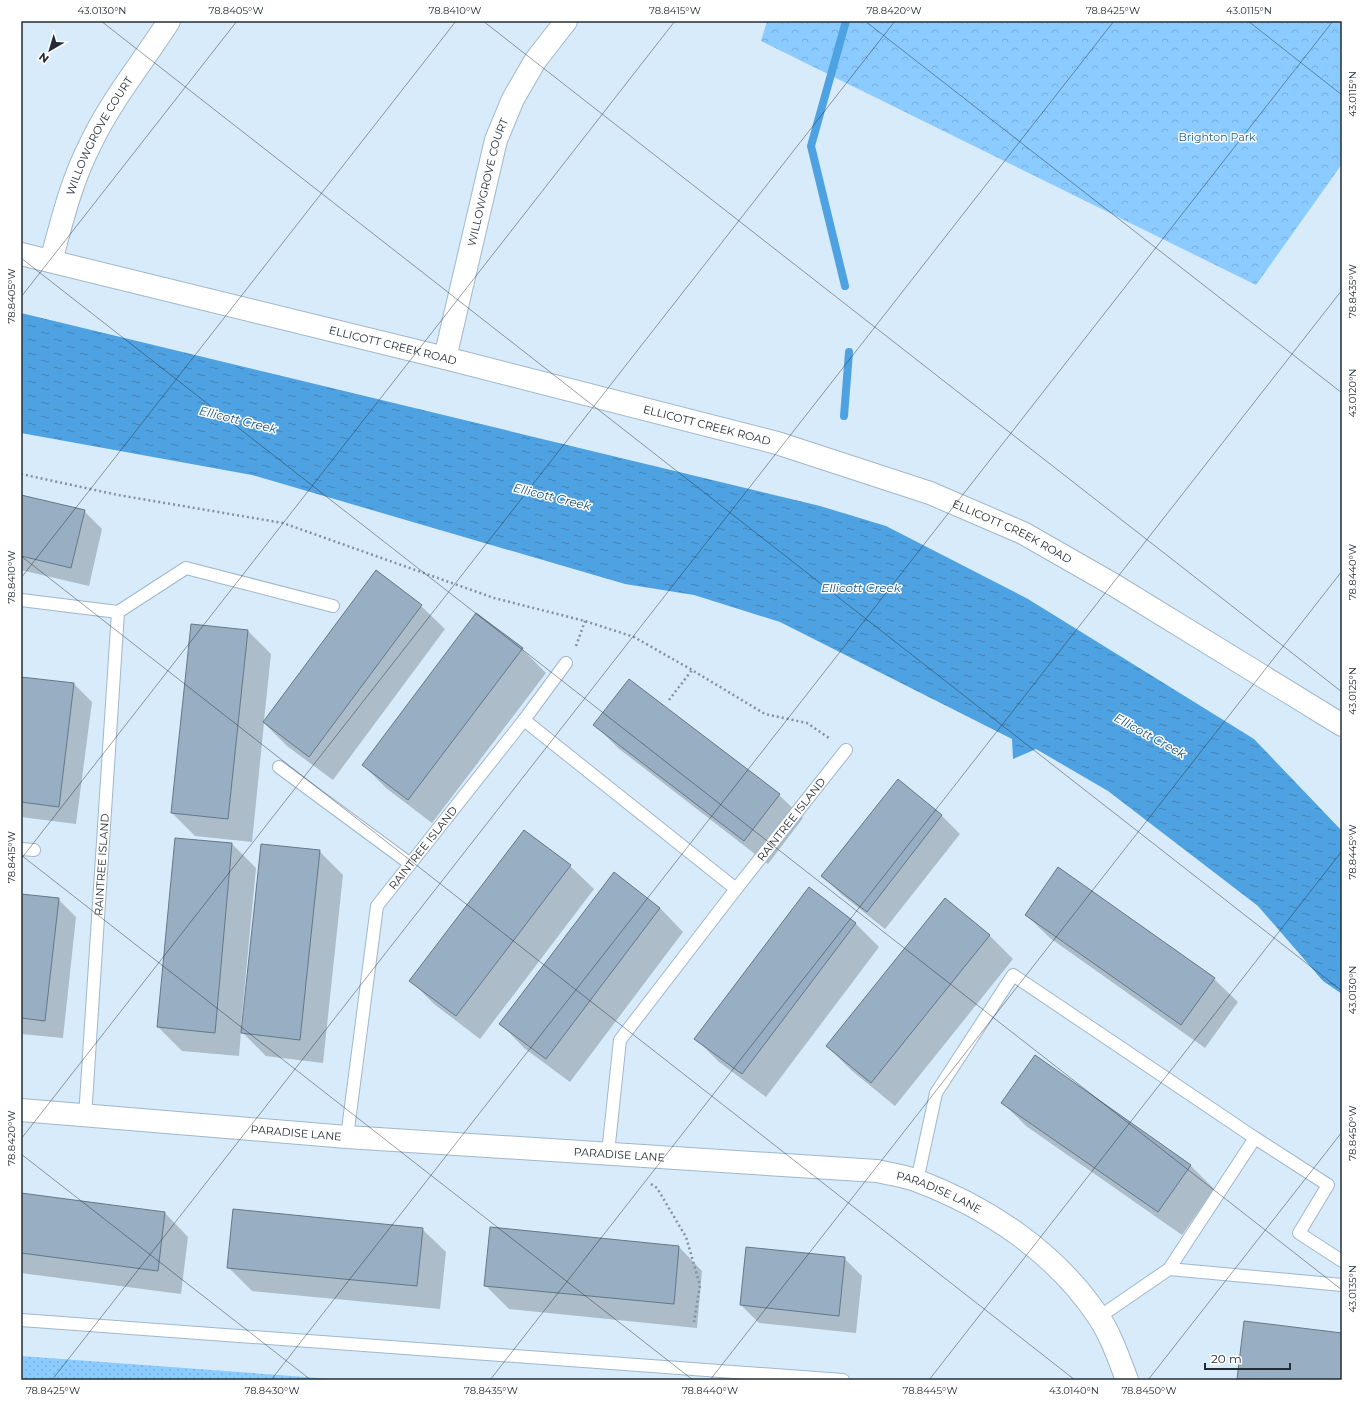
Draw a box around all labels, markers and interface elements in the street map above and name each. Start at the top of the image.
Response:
text: 43.0130°N [78,4,126,17]
text: 78.8405°W [208,4,264,17]
text: 78.8410°W [429,4,481,17]
text: 78.8415°W [649,4,701,17]
text: 78.8420°W [866,4,922,17]
text: 78.8425°W [1086,4,1140,17]
text: 43.0115°N [1226,4,1272,17]
north arrow [30,30,70,70]
text: N [36,50,52,66]
text: 43.0115°N [1346,71,1359,117]
street label: WILLOWGROVE COURT [63,73,136,197]
street label: WILLOWGROVE COURT [464,115,512,248]
park label: Brighton Park [1178,130,1256,144]
text: 78.8435°W [1346,264,1359,318]
text: 78.8405°W [5,268,18,324]
street label: ELLICOTT CREEK ROAD [328,323,458,368]
text: 43.0120°N [1346,369,1359,417]
street label: ELLICOTT CREEK ROAD [642,402,772,448]
water label: Ellicott Creek [198,403,279,437]
water label: Ellicott Creek [512,480,593,514]
street label: ELLICOTT CREEK ROAD [950,497,1074,566]
text: 78.8440°W [1346,544,1359,600]
text: 78.8410°W [5,551,18,603]
water label: Ellicott Creek [821,580,902,595]
text: 43.0125°N [1346,667,1359,715]
water label: Ellicott Creek [1112,710,1189,762]
street label: RAINTREE ISLAND [754,775,829,864]
street label: RAINTREE ISLAND [386,803,460,892]
street label: RAINTREE ISLAND [91,813,112,916]
text: 78.8445°W [1346,824,1359,880]
text: 78.8415°W [5,831,18,883]
text: 43.0130°N [1346,966,1359,1014]
text: 78.8450°W [1346,1105,1359,1161]
text: 78.8420°W [5,1110,18,1166]
street label: PARADISE LANE [250,1122,342,1144]
street label: PARADISE LANE [573,1145,665,1164]
street label: PARADISE LANE [895,1168,984,1216]
text: 43.0135°N [1346,1265,1359,1313]
scale bar [1205,1345,1290,1371]
text: 20 m [1211,1351,1242,1366]
text: 78.8425°W [26,1384,80,1397]
text: 78.8430°W [244,1384,300,1397]
text: 78.8435°W [464,1384,518,1397]
text: 78.8440°W [682,1384,738,1397]
text: 78.8445°W [902,1384,958,1397]
text: 43.0140°N [1049,1384,1099,1397]
text: 78.8450°W [1121,1384,1177,1397]

